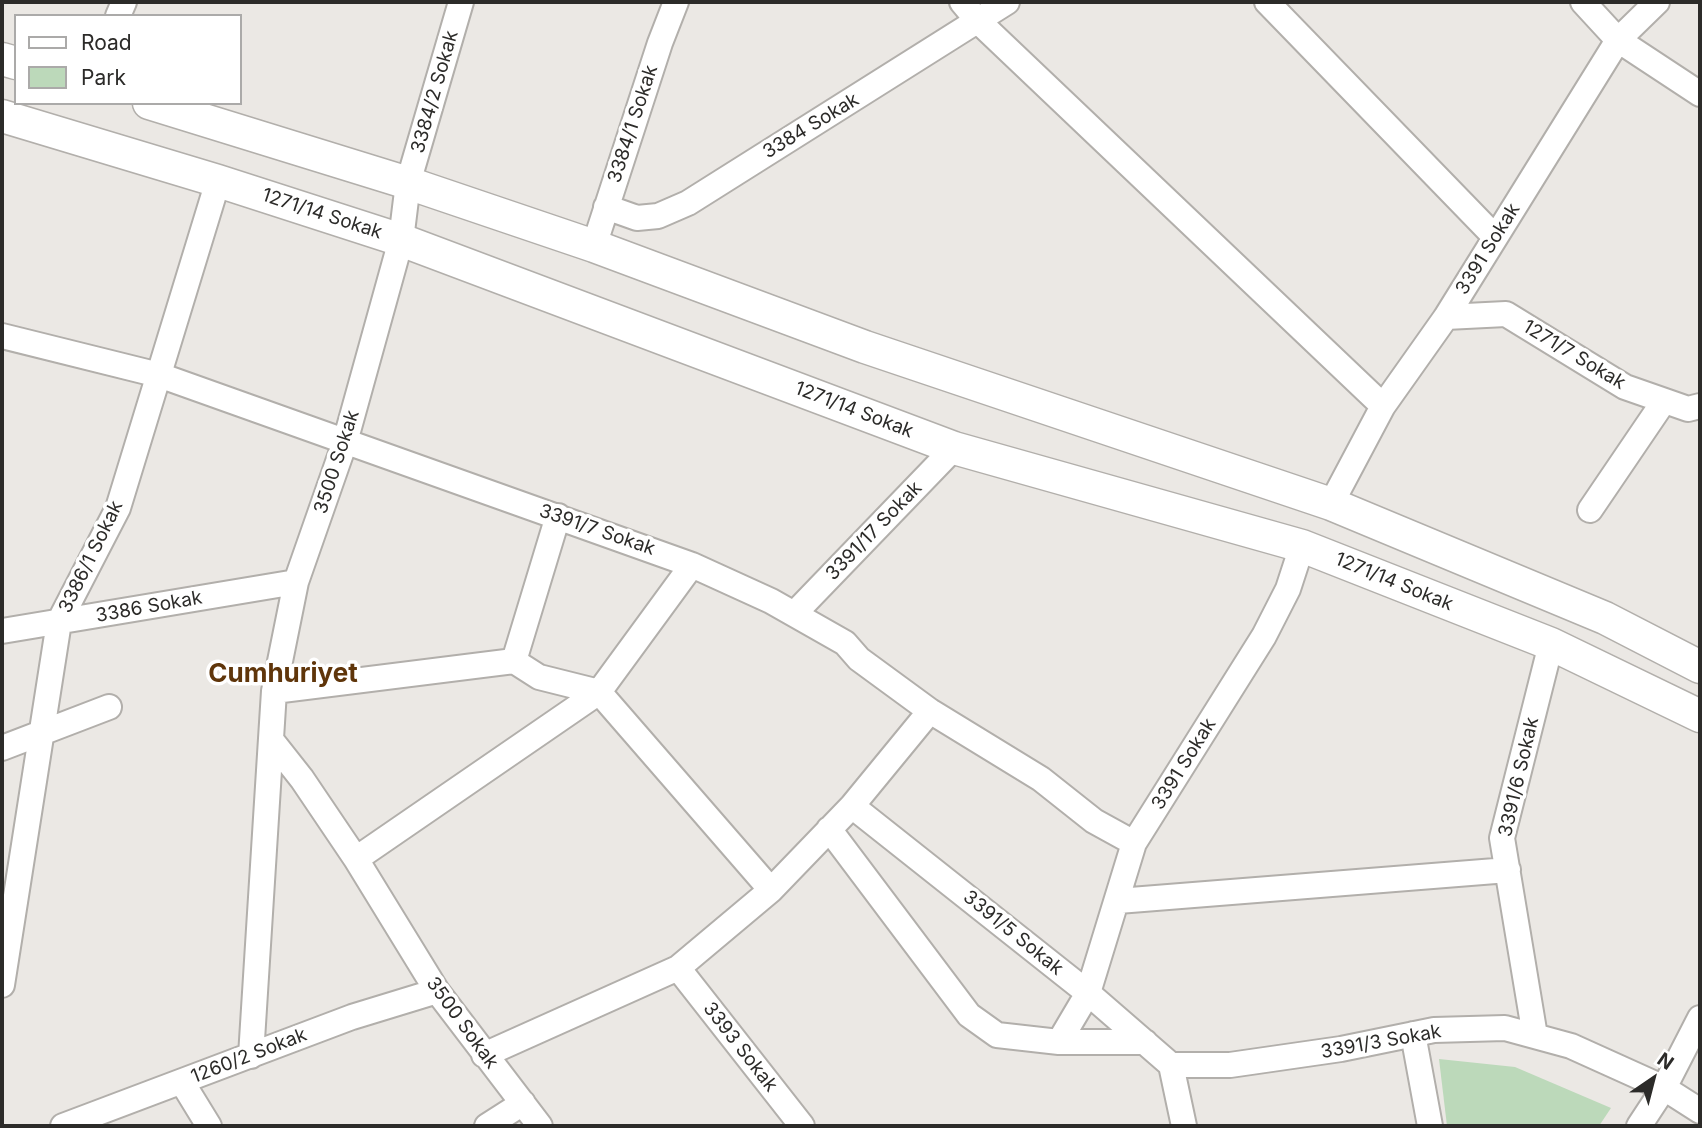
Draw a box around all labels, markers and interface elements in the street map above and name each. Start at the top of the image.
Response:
legend [14,14,242,105]
street label: 3384/2 Sokak [407,28,463,156]
text: Road [81,30,132,55]
street label: 3384/1 Sokak [603,62,663,186]
text: Park [81,65,126,90]
street label: 3384 Sokak [759,88,863,164]
street label: 1271/14 Sokak [259,184,385,244]
street label: 3391 Sokak [1451,199,1525,299]
street label: 1271/7 Sokak [1518,315,1630,395]
street label: 1271/14 Sokak [792,377,916,443]
street label: 3500 Sokak [310,407,364,517]
street label: 3391/17 Sokak [821,477,927,585]
street label: 3386/1 Sokak [54,497,128,617]
street label: 3391/7 Sokak [536,500,658,560]
street label: 1271/14 Sokak [1332,548,1456,616]
street label: 3386 Sokak [94,586,204,628]
district label: Cumhuriyet [208,658,358,690]
street label: 3391 Sokak [1147,714,1221,814]
street label: 3391/6 Sokak [1494,715,1544,839]
street label: 3391/5 Sokak [958,886,1068,980]
street label: 3500 Sokak [421,973,503,1073]
street label: 3393 Sokak [698,998,782,1096]
street label: 3391/3 Sokak [1319,1020,1443,1064]
street label: 1260/2 Sokak [188,1024,310,1088]
north arrow [1618,1044,1688,1114]
text: N [1653,1048,1678,1075]

